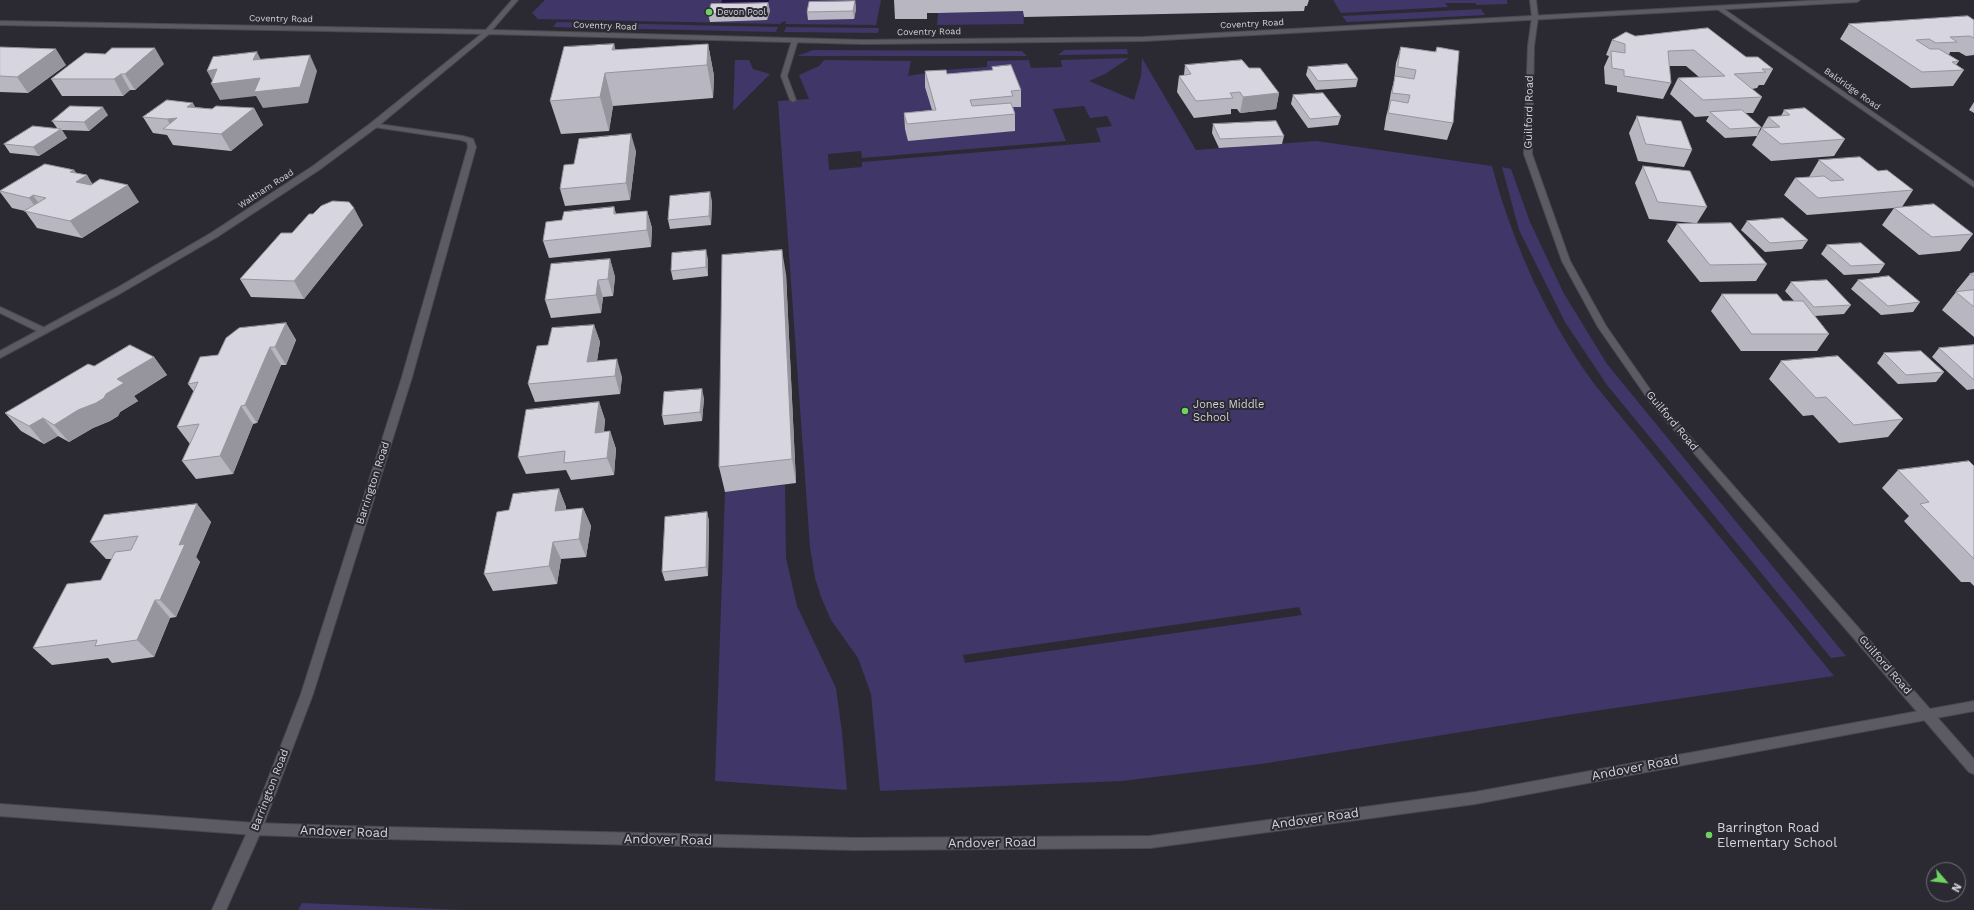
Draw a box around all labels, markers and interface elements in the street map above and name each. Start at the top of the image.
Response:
marker: Devon Pool [704,7,714,17]
place label: Devon Pool [717,7,766,17]
street label: Coventry Road [249,13,313,25]
street label: Coventry Road [1220,17,1284,31]
street label: Coventry Road [573,19,637,33]
street label: Coventry Road [897,26,961,38]
street label: Baldridge Road [1822,66,1882,112]
street label: Guilford Road [1522,75,1536,149]
street label: Waltham Road [236,167,296,211]
street label: Guilford Road [1643,389,1701,453]
place label: Jones Middle School [1193,398,1264,424]
marker: Jones Middle School [1180,406,1190,416]
street label: Barrington Road [353,440,393,526]
street label: Guilford Road [1856,633,1914,697]
street label: Barrington Road [248,747,292,833]
street label: Andover Road [1590,752,1680,784]
street label: Andover Road [1270,805,1360,833]
place label: Barrington Road Elementary School [1717,820,1837,851]
street label: Andover Road [300,823,388,841]
marker: Barrington Road Elementary School [1704,830,1714,840]
street label: Andover Road [624,831,712,849]
street label: Andover Road [948,834,1036,852]
north arrow [1926,862,1966,902]
text: N [1949,881,1964,894]

